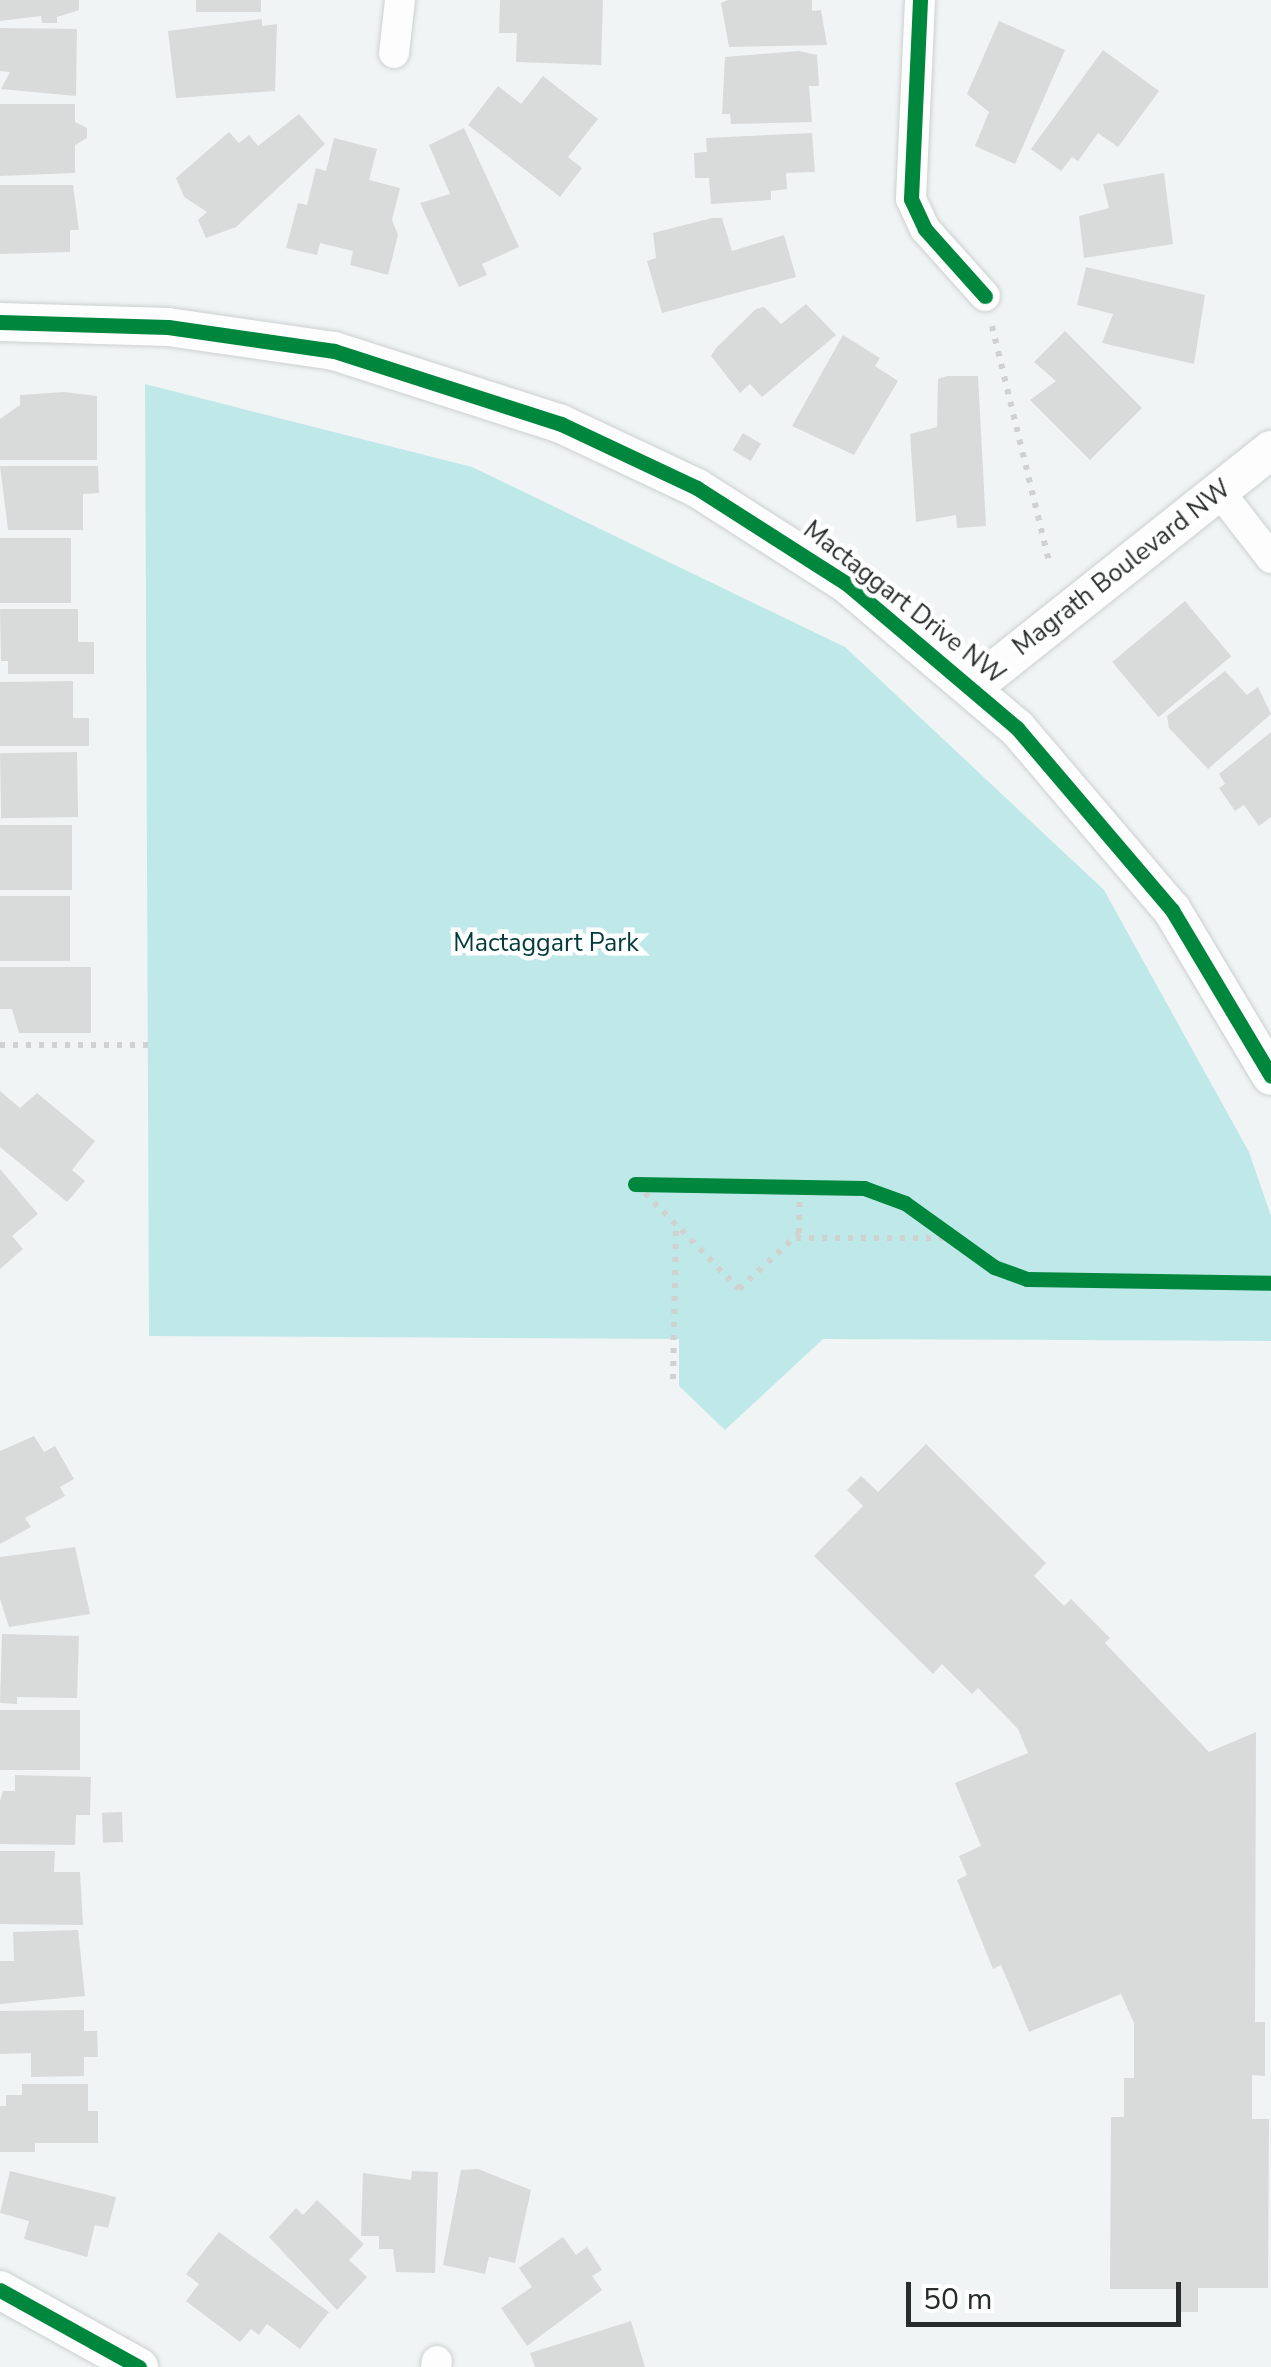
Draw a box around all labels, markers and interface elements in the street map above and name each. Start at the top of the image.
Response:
street label: Magrath Boulevard NW [1007,474,1237,662]
street label: Mactaggart Drive NW [797,515,1011,691]
park label: Mactaggart Park [453,928,639,958]
scale bar [911,2262,1186,2324]
text: 50 m [923,2279,992,2320]

